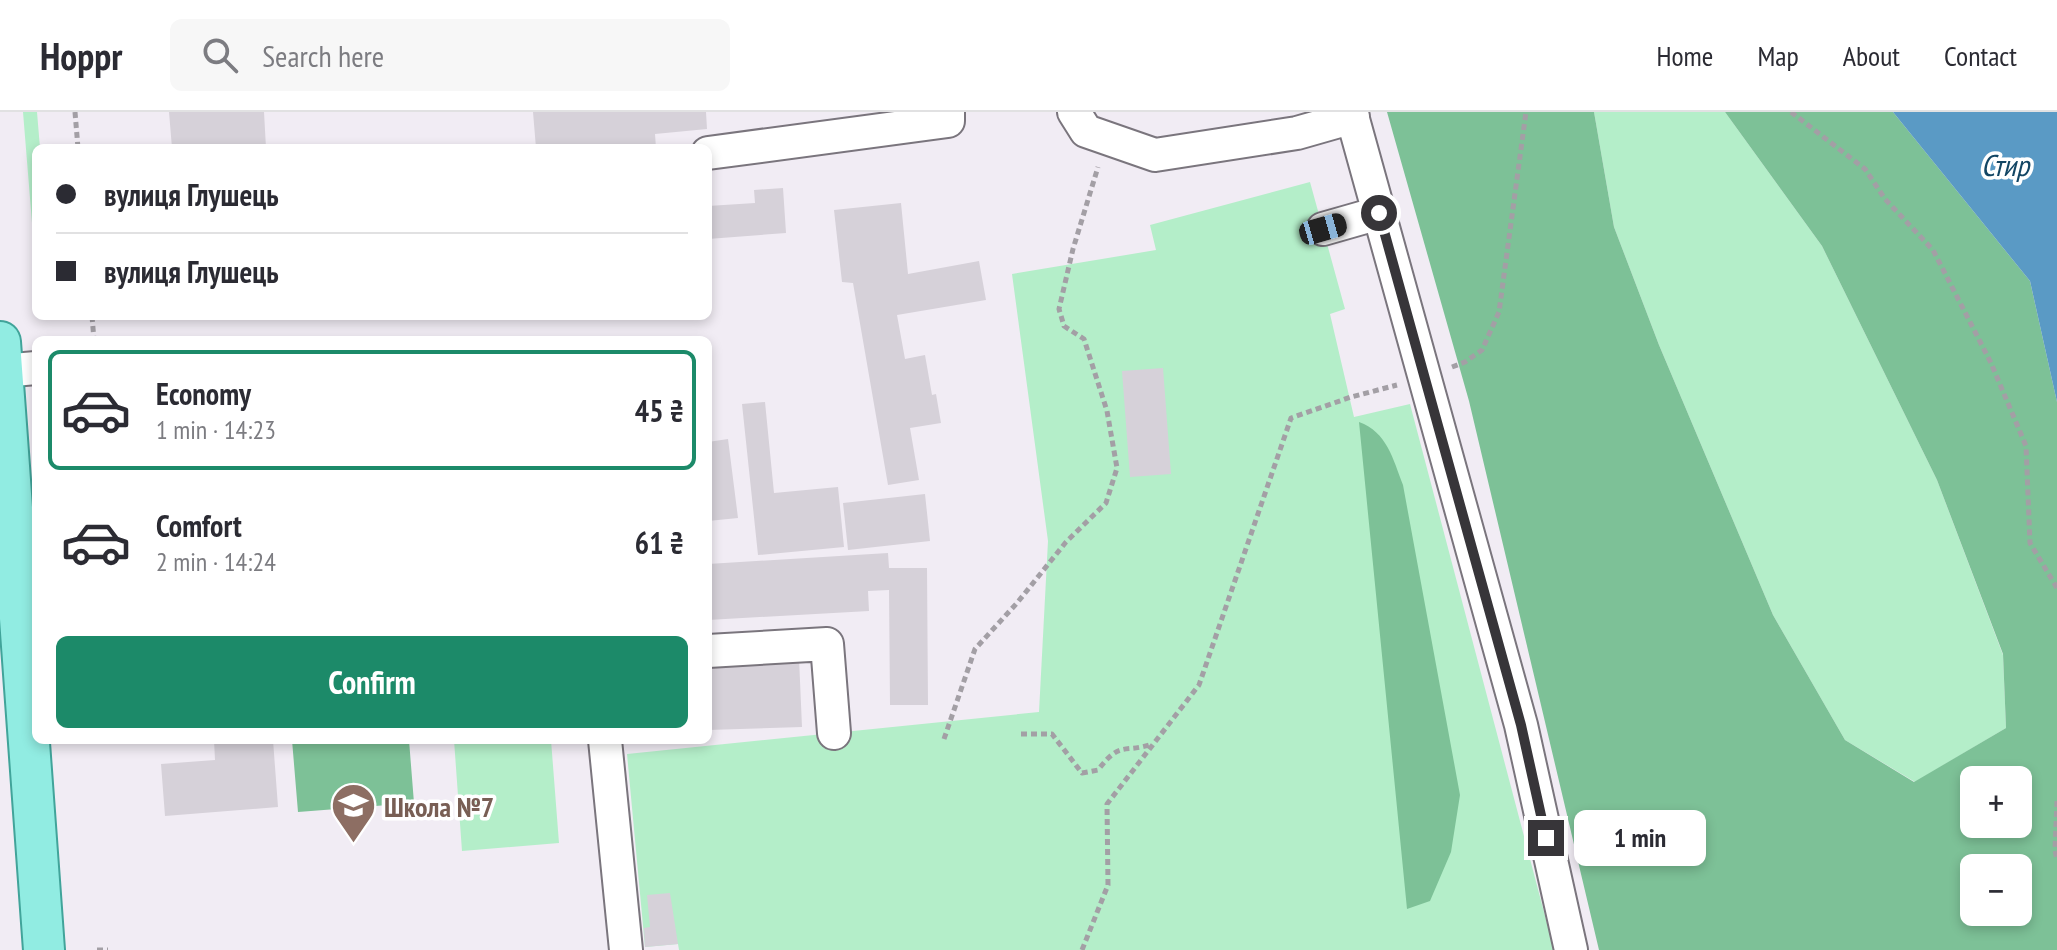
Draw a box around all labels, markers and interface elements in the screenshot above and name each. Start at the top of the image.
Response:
search box [170,19,730,91]
text: Hoppr [40,31,122,80]
icon: search [198,33,242,77]
text: Search here [262,36,384,75]
text: Home [1657,37,1713,74]
text: Map [1757,37,1799,74]
text: About [1843,37,1900,74]
text: Contact [1944,37,2017,74]
water label: Стир [1981,145,2031,184]
text: вулиця Глушець [104,175,278,214]
route start [1361,195,1397,231]
car [1297,211,1349,247]
text: вулиця Глушець [104,252,278,291]
icon: car [60,374,132,446]
text: Economy [156,374,251,413]
text: 45 ₴ [635,391,684,430]
text: 1 min · 14:23 [156,413,276,446]
icon: car [60,506,132,578]
text: Comfort [156,506,242,545]
text: 61 ₴ [635,523,684,562]
text: 2 min · 14:24 [156,545,276,578]
button: Confirm [56,636,688,728]
map controls [1960,766,2032,926]
button: + [1960,766,2032,838]
school or university icon: Школа №7 [329,782,377,845]
place label: Школа №7 [384,788,494,825]
callout: 1 min [1574,810,1706,866]
route end [1528,820,1564,856]
text: 1 min [1614,821,1666,854]
button: − [1960,854,2032,926]

